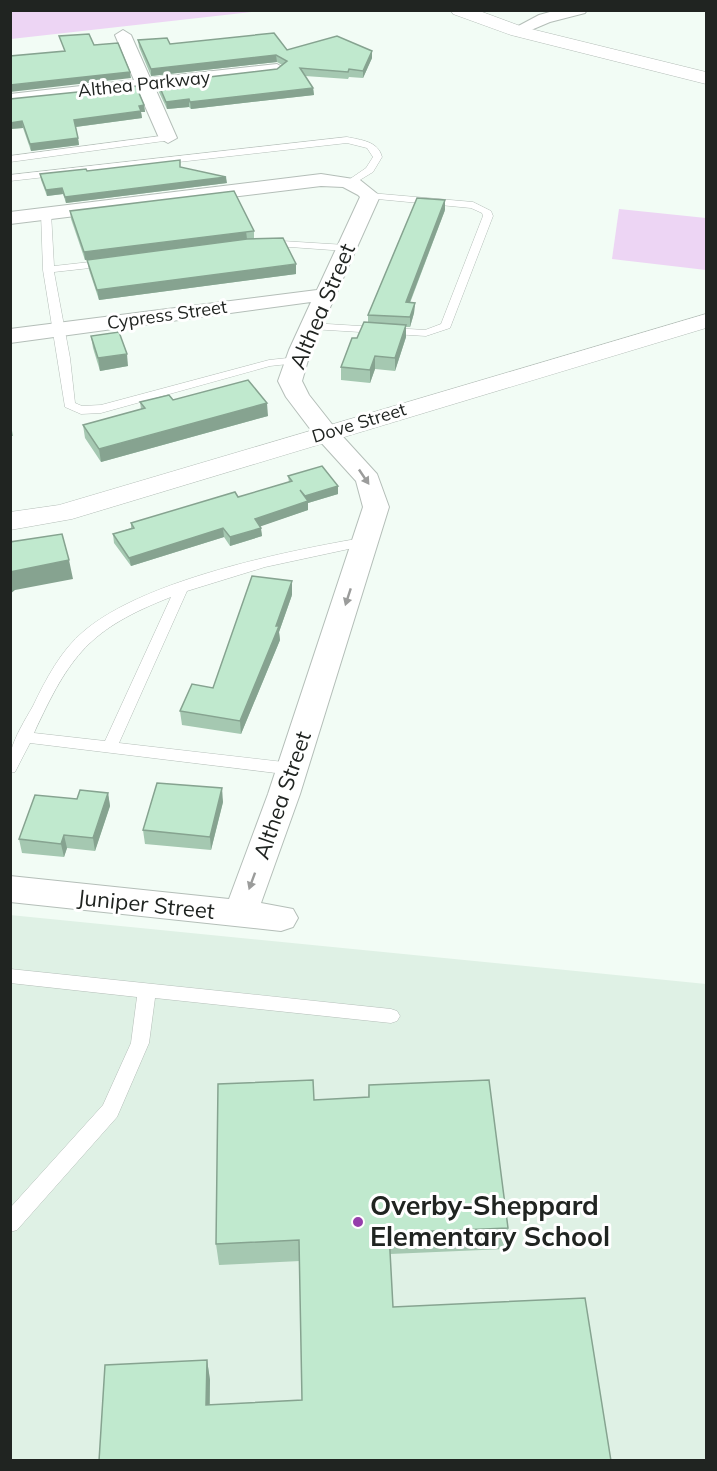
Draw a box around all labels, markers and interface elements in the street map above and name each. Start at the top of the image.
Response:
street label: Althea Parkway [77,65,212,102]
street label: Althea Street [283,239,361,373]
street label: Cypress Street [106,295,228,334]
street label: Dove Street [309,397,409,448]
one-way arrow [358,468,370,484]
one-way arrow [343,588,353,606]
street label: Althea Street [247,727,317,863]
one-way arrow [247,872,257,890]
street label: Juniper Street [76,883,216,925]
place label: Overby-Sheppard Elementary School [370,1188,610,1253]
marker: Overby-Sheppard Elementary School [351,1215,365,1229]

